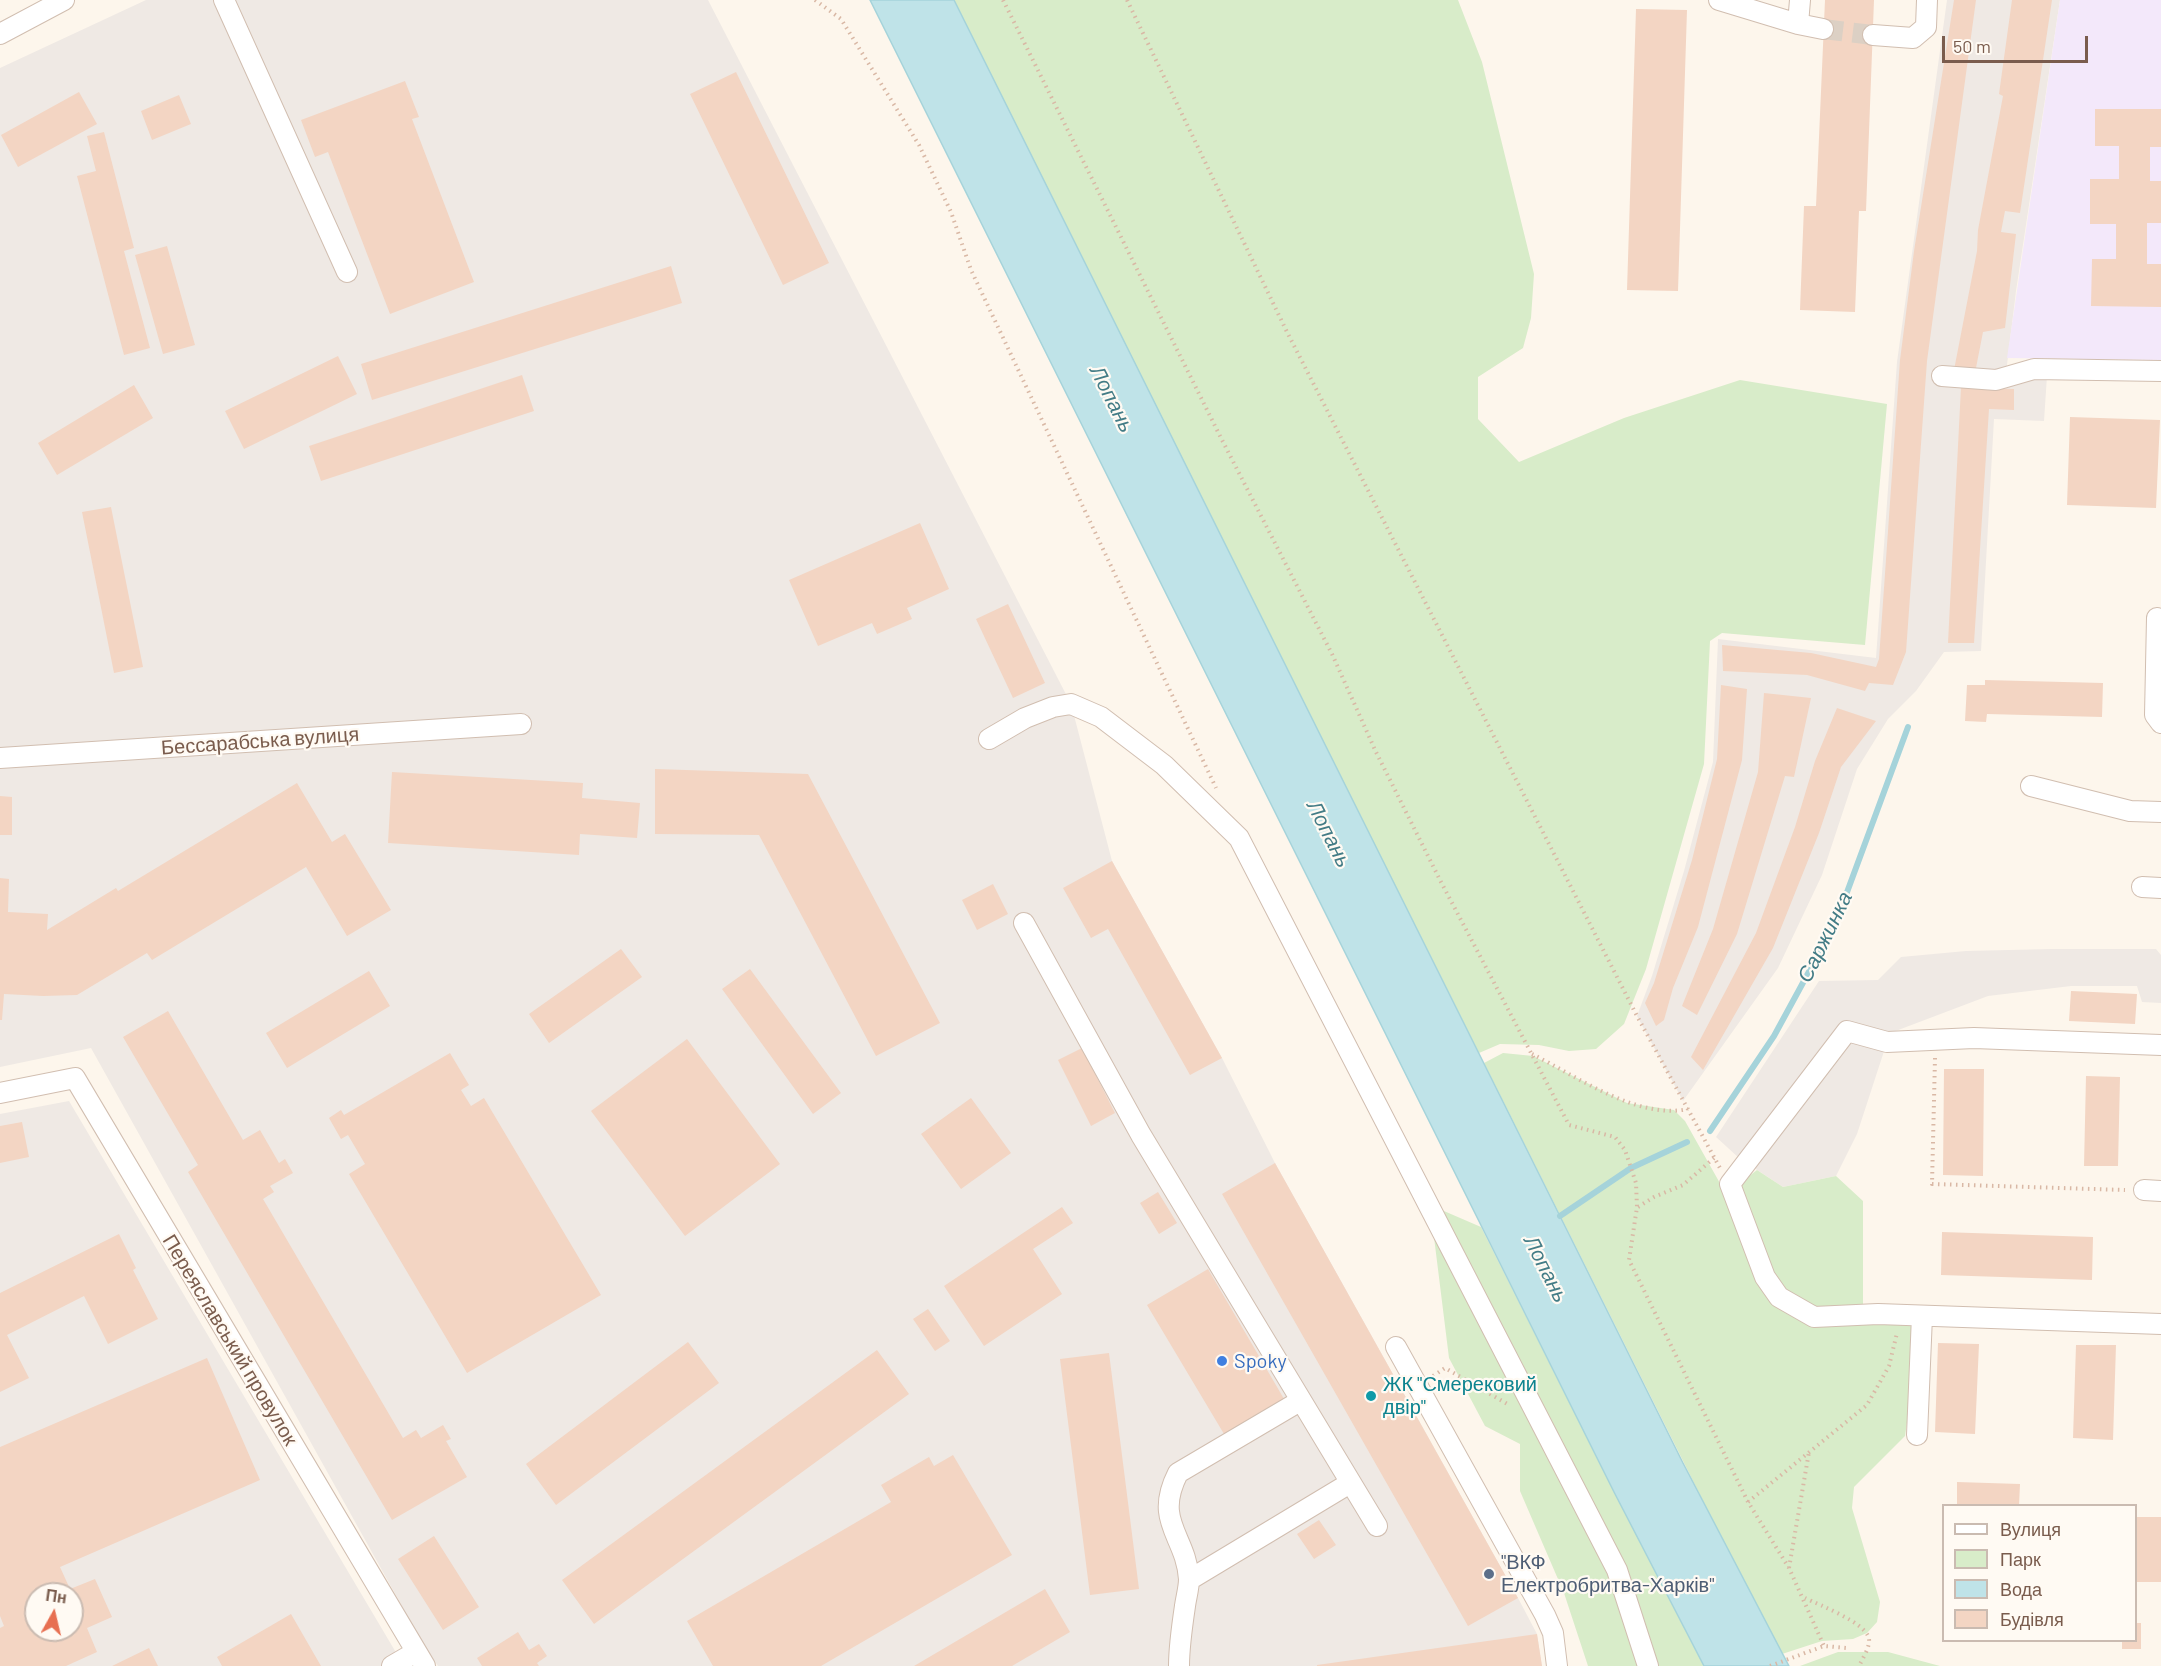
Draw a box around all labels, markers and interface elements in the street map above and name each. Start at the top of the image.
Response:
scale bar [1945,24,2090,62]
text: 50 m [1953,35,1991,57]
water label: Лопань [1084,361,1140,437]
street label: Бессарабська вулиця [160,722,360,760]
water label: Лопань [1301,796,1357,872]
water label: Саржинка [1792,888,1858,986]
street label: Переяславський провулок [157,1230,303,1450]
water label: Лопань [1518,1231,1574,1307]
place label: Spoky [1234,1349,1287,1373]
marker: Spoky [1215,1354,1229,1368]
place label: ЖК "Смерековий двір" [1383,1372,1537,1419]
marker: ЖК "Смерековий двір" [1364,1389,1378,1403]
legend [1942,1504,2137,1642]
text: Вулиця [2000,1518,2061,1540]
text: Парк [2000,1548,2041,1570]
place label: "ВКФ Електробритва-Харків" [1501,1550,1714,1597]
marker: "ВКФ Електробритва-Харків" [1482,1567,1496,1581]
text: Вода [2000,1578,2042,1600]
north arrow [24,1582,84,1642]
text: Пн [44,1585,68,1607]
text: Будівля [2000,1608,2064,1630]

